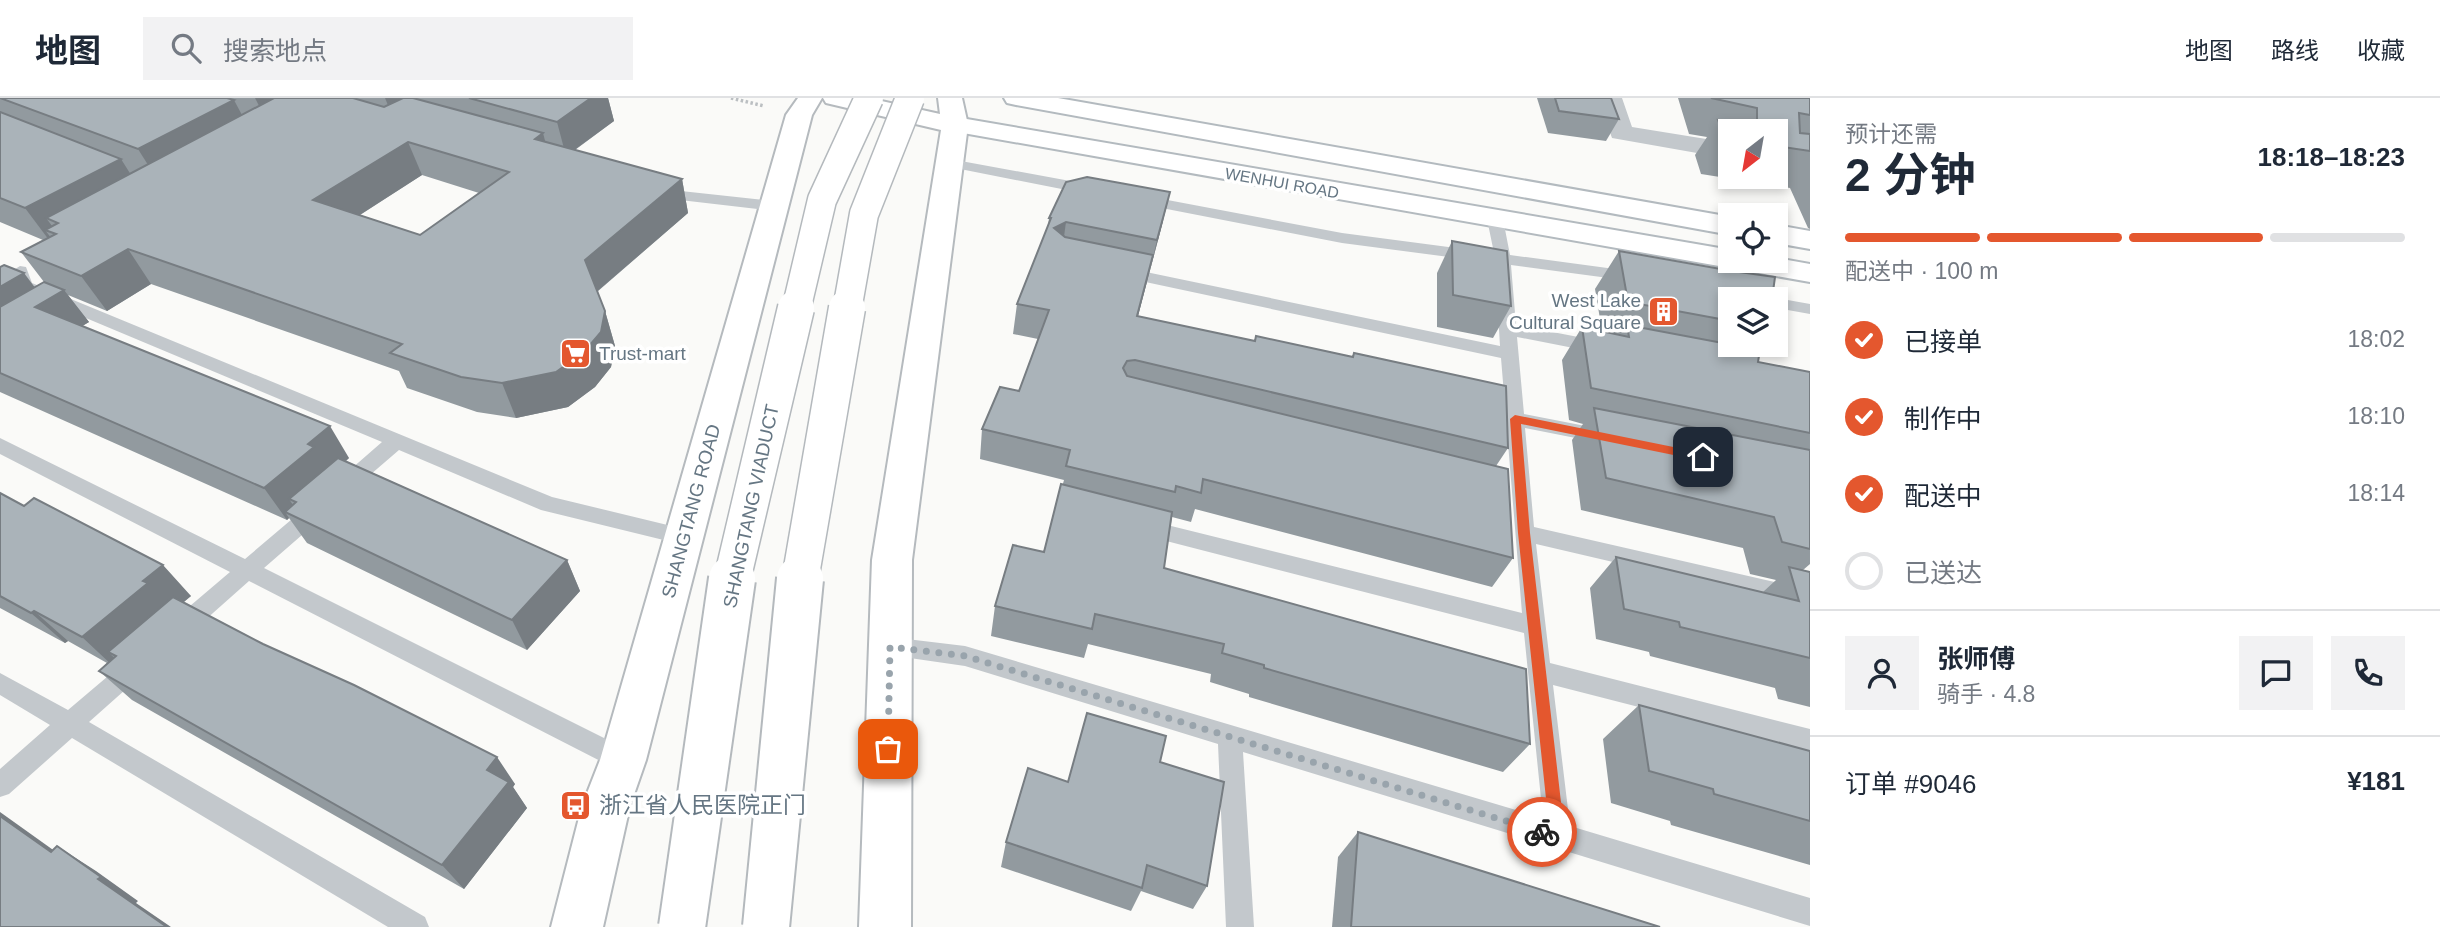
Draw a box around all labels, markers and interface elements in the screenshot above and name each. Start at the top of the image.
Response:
search box [143,17,633,80]
icon: search [167,29,205,67]
text: 地图 [35,32,101,69]
text: 搜索地点 [223,36,327,66]
text: 地图 [2185,37,2233,64]
text: 路线 [2271,37,2319,64]
text: 收藏 [2357,37,2405,64]
north arrow [1718,119,1788,189]
map controls [1718,119,1788,357]
text: 预计还需 [1845,121,1937,147]
text: 18:18–18:23 [2258,142,2405,172]
text: 2 分钟 [1845,149,1975,201]
street label: WENHUI ROAD [1224,165,1340,201]
button: locate [1718,203,1788,273]
text: 配送中 · 100 m [1845,258,1998,284]
button: layers [1718,287,1788,357]
place label: West Lake Cultural Square [1509,290,1641,333]
building icon: West Lake Cultural Square [1647,294,1681,328]
icon: check [1845,321,1883,359]
text: 18:02 [2347,326,2405,352]
text: 已接单 [1904,327,1982,357]
supermarket icon: Trust-mart [559,336,593,370]
place label: Trust-mart [599,343,687,364]
icon: check [1845,398,1883,436]
street label: SHANGTANG VIADUCT [719,402,783,610]
text: 18:10 [2347,403,2405,429]
text: 制作中 [1904,404,1982,434]
street label: SHANGTANG ROAD [658,422,724,600]
pin [1673,427,1733,487]
icon: home [1684,438,1722,476]
icon: check [1845,475,1883,513]
text: 18:14 [2347,480,2405,506]
text: 配送中 [1904,481,1982,511]
text: 已送达 [1904,558,1982,588]
button: person [1845,636,1919,710]
button: chat [2239,636,2313,710]
button: phone [2331,636,2405,710]
text: 张师傅 [1937,644,2015,674]
text: 骑手 · 4.8 [1937,681,2035,707]
pin [858,719,918,779]
icon: bag [869,730,907,768]
text: ¥181 [2347,766,2405,796]
text: 订单 #9046 [1845,769,1977,799]
bus stop icon: 浙江省人民医院正门 [559,788,593,822]
place label: 浙江省人民医院正门 [599,792,806,818]
courier [1507,797,1577,867]
icon: bike [1523,813,1561,851]

